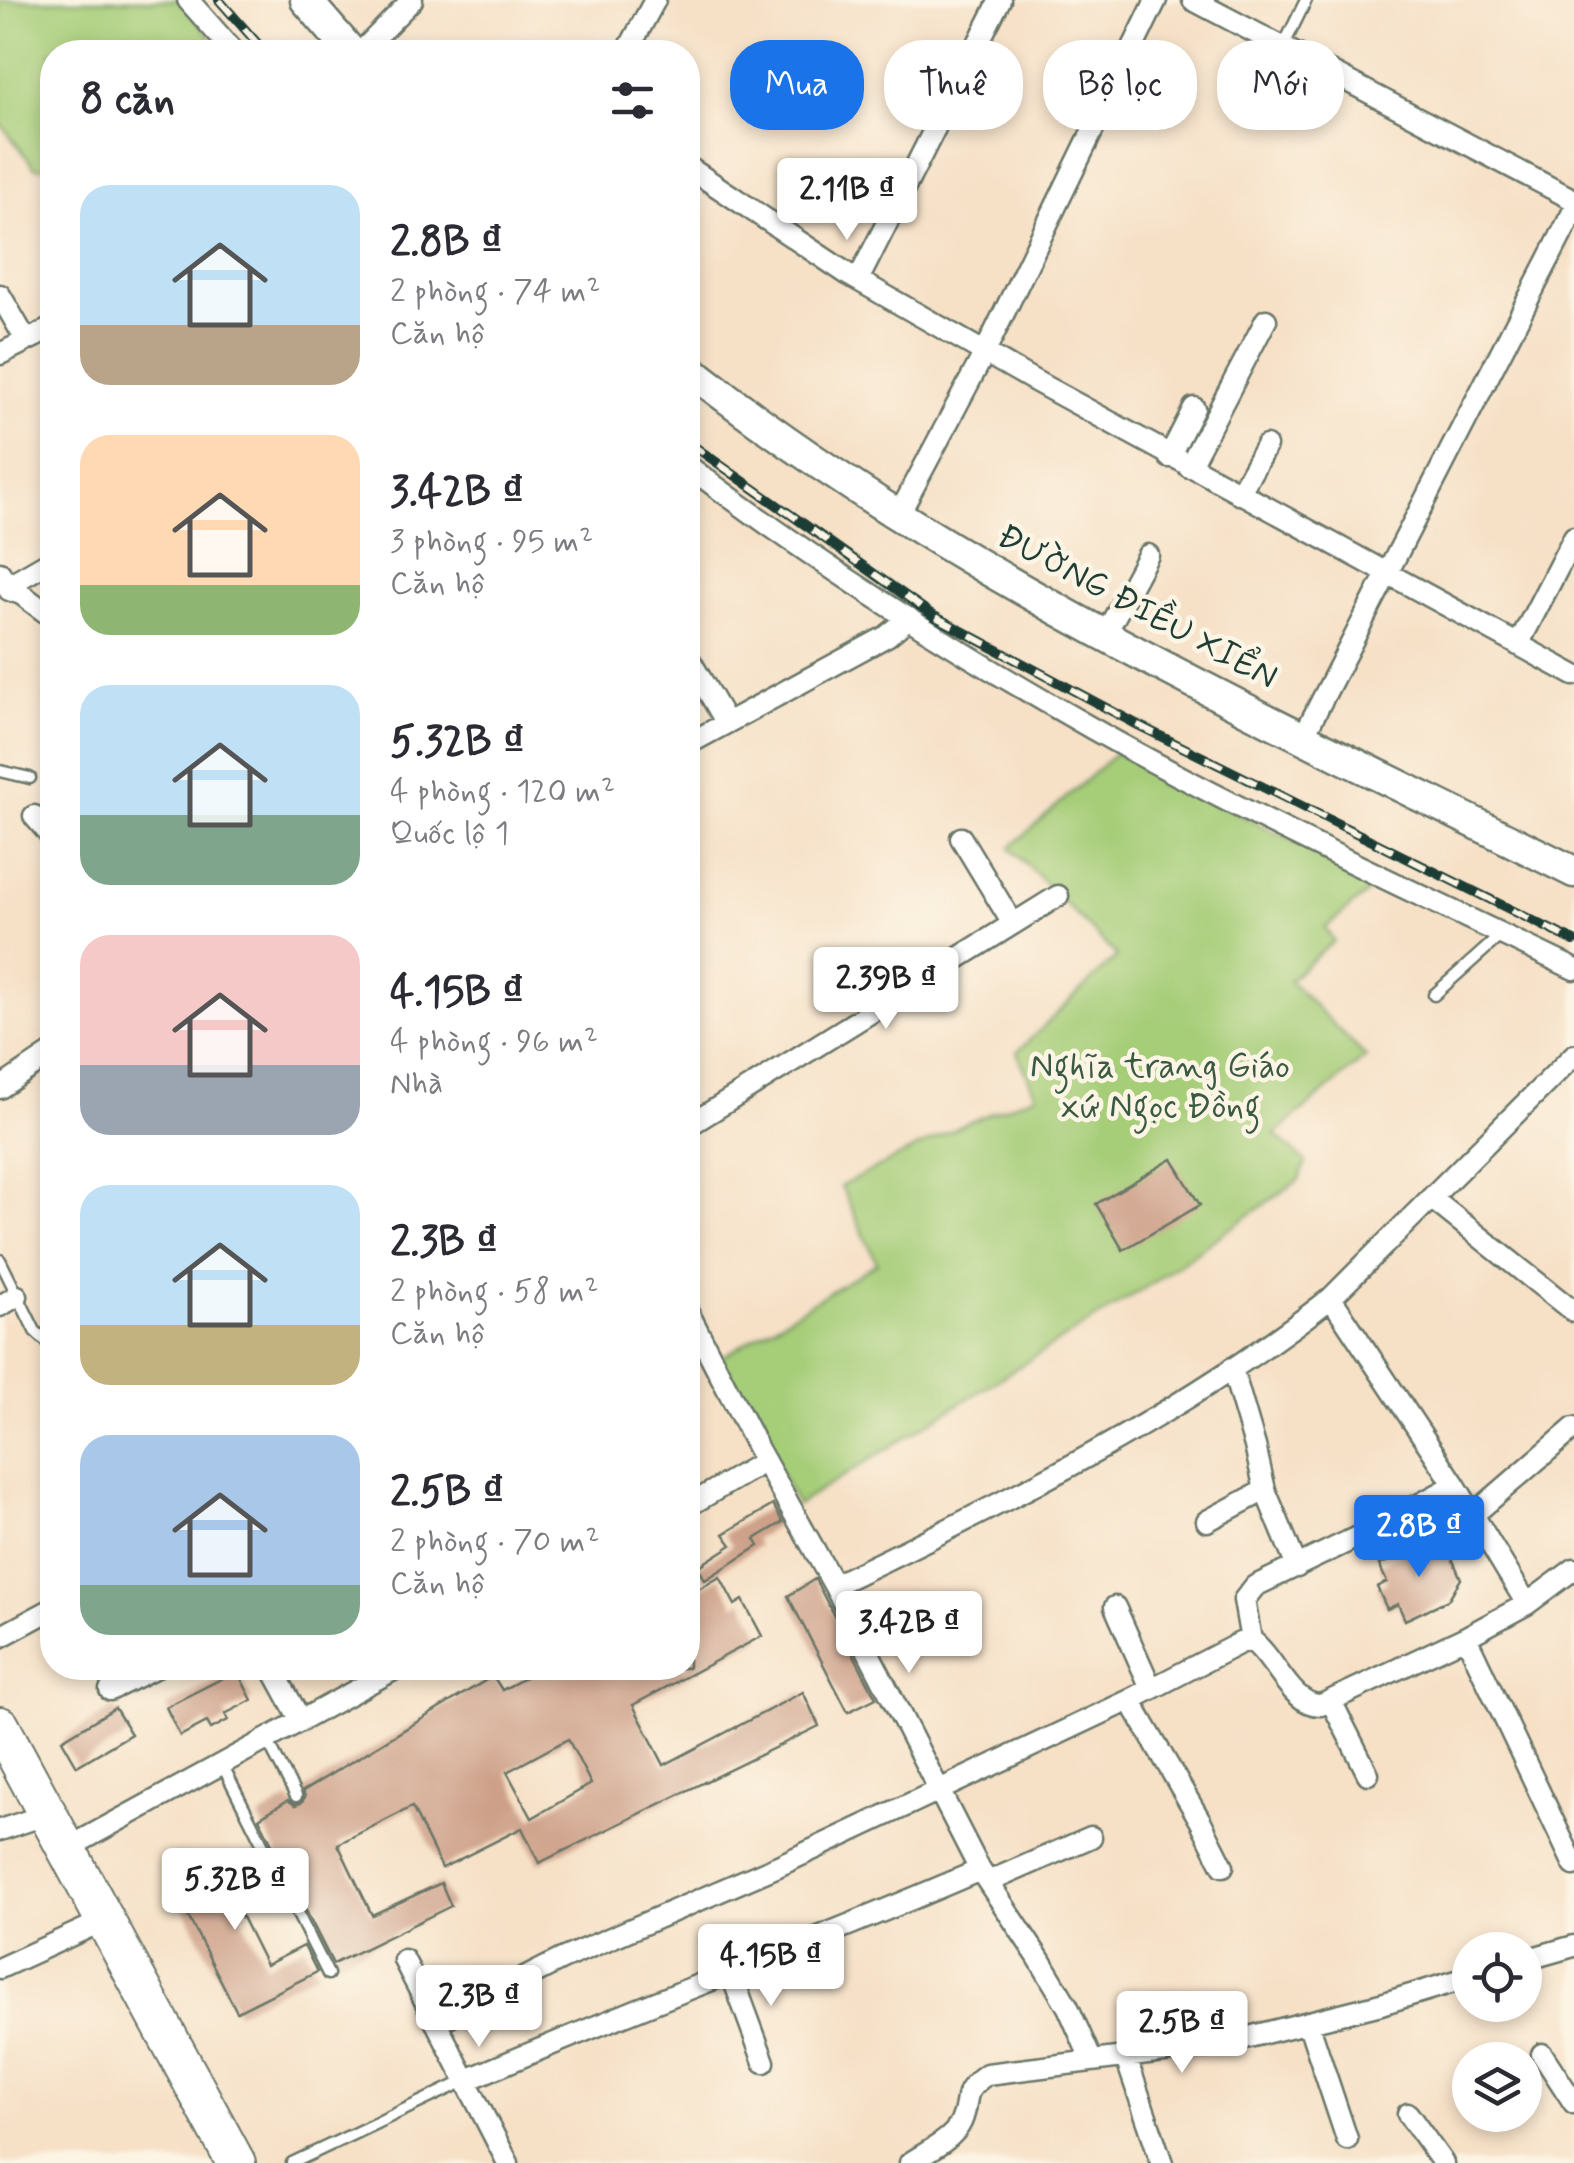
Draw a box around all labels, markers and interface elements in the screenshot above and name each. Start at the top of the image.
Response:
chip: Mua [730,40,864,130]
chip: Thuê [884,40,1023,130]
chip: Bộ lọc [1043,40,1197,130]
chip: Mới [1217,40,1344,130]
text: 8 căn [80,73,175,128]
icon: filters [605,73,660,128]
pin: 2.11B ₫ [755,158,939,243]
text: 2.11B ₫ [799,169,895,211]
text: 2.8B ₫ [390,216,502,271]
icon: home [160,225,280,345]
text: 2 phòng · 74 m² [390,271,600,313]
text: Căn hộ [390,313,486,355]
text: 3.42B ₫ [390,466,524,521]
icon: home [160,475,280,595]
street label: ĐƯỜNG ĐIỀU XIỂN [989,512,1286,700]
text: 3 phòng · 95 m² [390,521,593,563]
text: Căn hộ [390,563,486,605]
text: 5.32B ₫ [390,716,525,771]
icon: home [160,725,280,845]
text: 4 phòng · 120 m² [390,771,615,813]
text: Quốc lộ 1 [390,813,509,855]
pin: 2.39B ₫ [794,947,978,1032]
text: 2.39B ₫ [835,958,937,1000]
text: 4.15B ₫ [390,966,524,1021]
icon: home [160,975,280,1095]
text: 4 phòng · 96 m² [390,1021,598,1063]
park label: Nghĩa trang Giáo xứ Ngọc Đồng [1030,1044,1290,1134]
text: Nhà [390,1063,443,1105]
text: 2.3B ₫ [390,1216,498,1271]
icon: home [160,1225,280,1345]
text: 2 phòng · 58 m² [390,1271,598,1313]
text: Căn hộ [390,1313,486,1355]
text: 2.5B ₫ [390,1466,504,1521]
icon: home [160,1475,280,1595]
pin: 2.8B ₫ [1338,1495,1500,1580]
text: 2.8B ₫ [1376,1506,1462,1548]
text: 2 phòng · 70 m² [390,1521,599,1563]
text: Căn hộ [390,1563,486,1605]
pin: 3.42B ₫ [817,1591,1001,1676]
text: 3.42B ₫ [858,1602,960,1644]
pin: 5.32B ₫ [143,1848,327,1933]
text: 5.32B ₫ [184,1859,286,1901]
pin: 4.15B ₫ [679,1924,863,2009]
map controls [1452,1932,1542,2132]
button: locate [1452,1932,1542,2022]
text: 4.15B ₫ [720,1935,822,1977]
pin: 2.3B ₫ [398,1965,560,2050]
text: 2.3B ₫ [438,1976,520,2018]
pin: 2.5B ₫ [1101,1991,1263,2076]
text: 2.5B ₫ [1139,2002,1225,2044]
button: layers [1452,2042,1542,2132]

